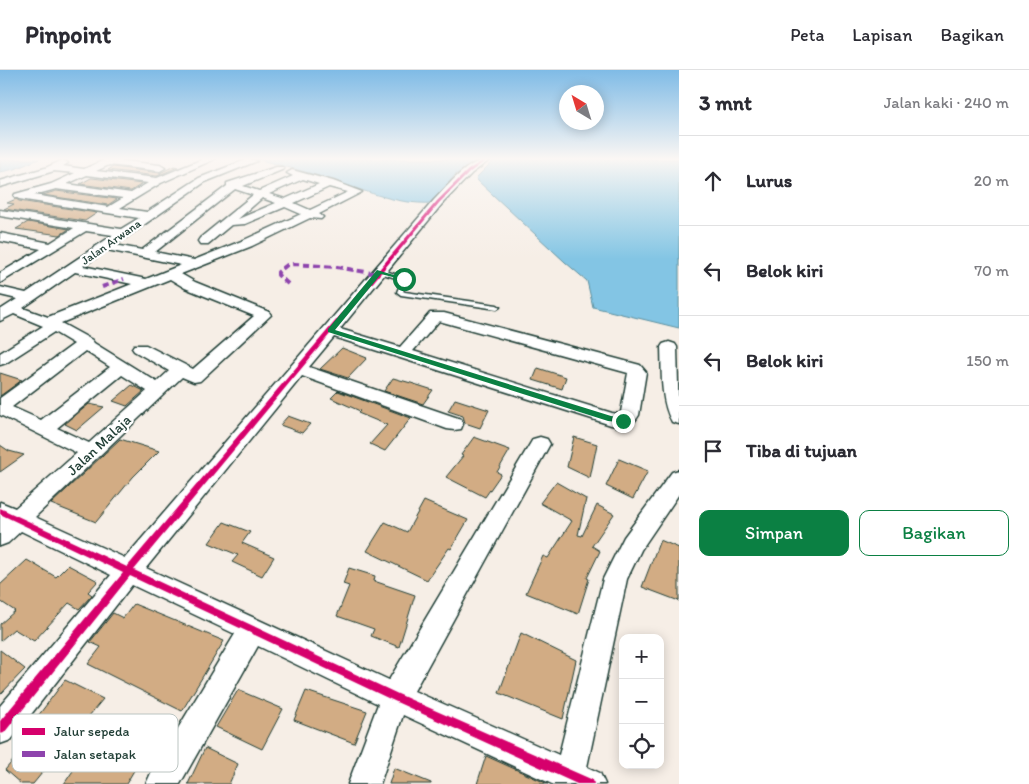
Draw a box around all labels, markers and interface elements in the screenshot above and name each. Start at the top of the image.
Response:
text: Pinpoint [25,20,111,49]
text: Peta [790,24,824,46]
text: Lapisan [852,24,912,46]
text: Bagikan [940,24,1004,46]
north arrow [559,85,604,130]
text: 3 mnt [699,90,752,115]
text: Jalan kaki · 240 m [884,93,1009,112]
icon: ahead [699,167,727,195]
text: Lurus [746,169,792,192]
text: 20 m [974,171,1009,190]
street label: Jalan Arwana [78,216,144,268]
icon: left [699,257,727,285]
text: Belok kiri [746,259,823,282]
text: 70 m [974,261,1009,280]
route start [393,268,416,291]
icon: left [699,347,727,375]
text: Belok kiri [746,349,823,372]
text: 150 m [966,351,1009,370]
street label: Jalan Malaja [63,410,135,479]
route end [612,410,635,433]
icon: arrive [699,437,727,465]
text: Tiba di tujuan [746,439,857,462]
button: Simpan [699,510,849,556]
button: Bagikan [859,510,1009,556]
map controls [619,634,664,769]
button: + [619,634,664,679]
button: − [619,679,664,724]
legend [12,714,178,772]
text: Jalur sepeda [54,723,129,740]
button: locate [619,724,664,769]
text: Jalan setapak [54,746,137,763]

